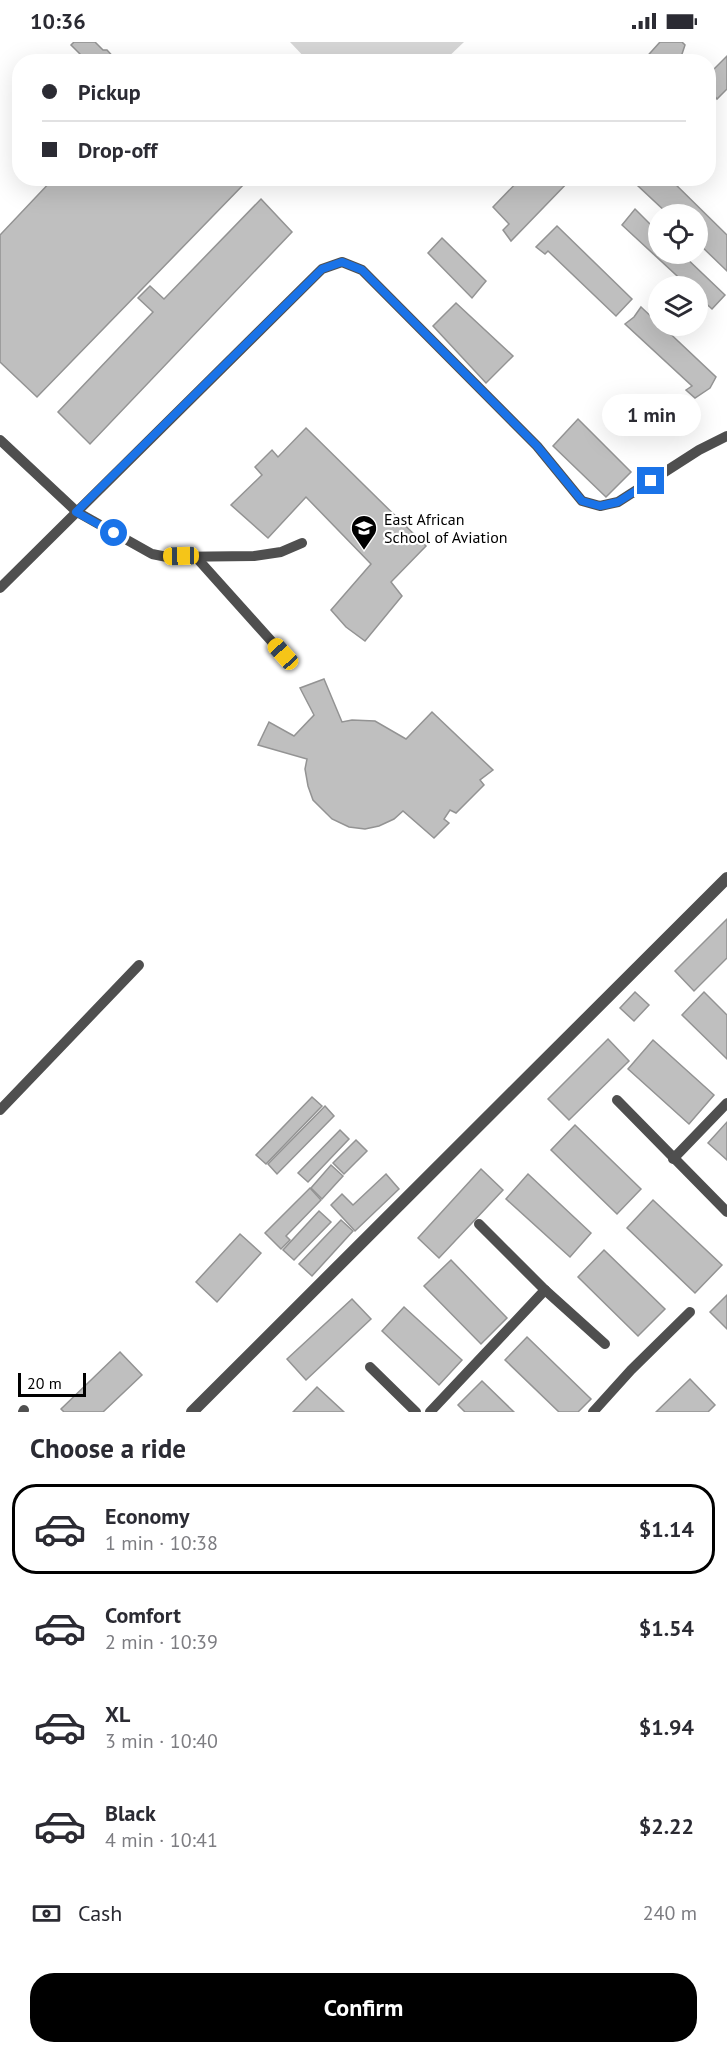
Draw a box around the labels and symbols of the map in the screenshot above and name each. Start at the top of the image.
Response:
callout: 1 min [602,394,700,436]
route end [637,467,664,494]
place label: East African School of Aviation [384,509,508,547]
school or university icon: East African School of Aviation [349,513,379,551]
route start [100,519,127,546]
car [163,547,199,565]
car [264,635,302,673]
scale bar [18,1370,86,1398]

